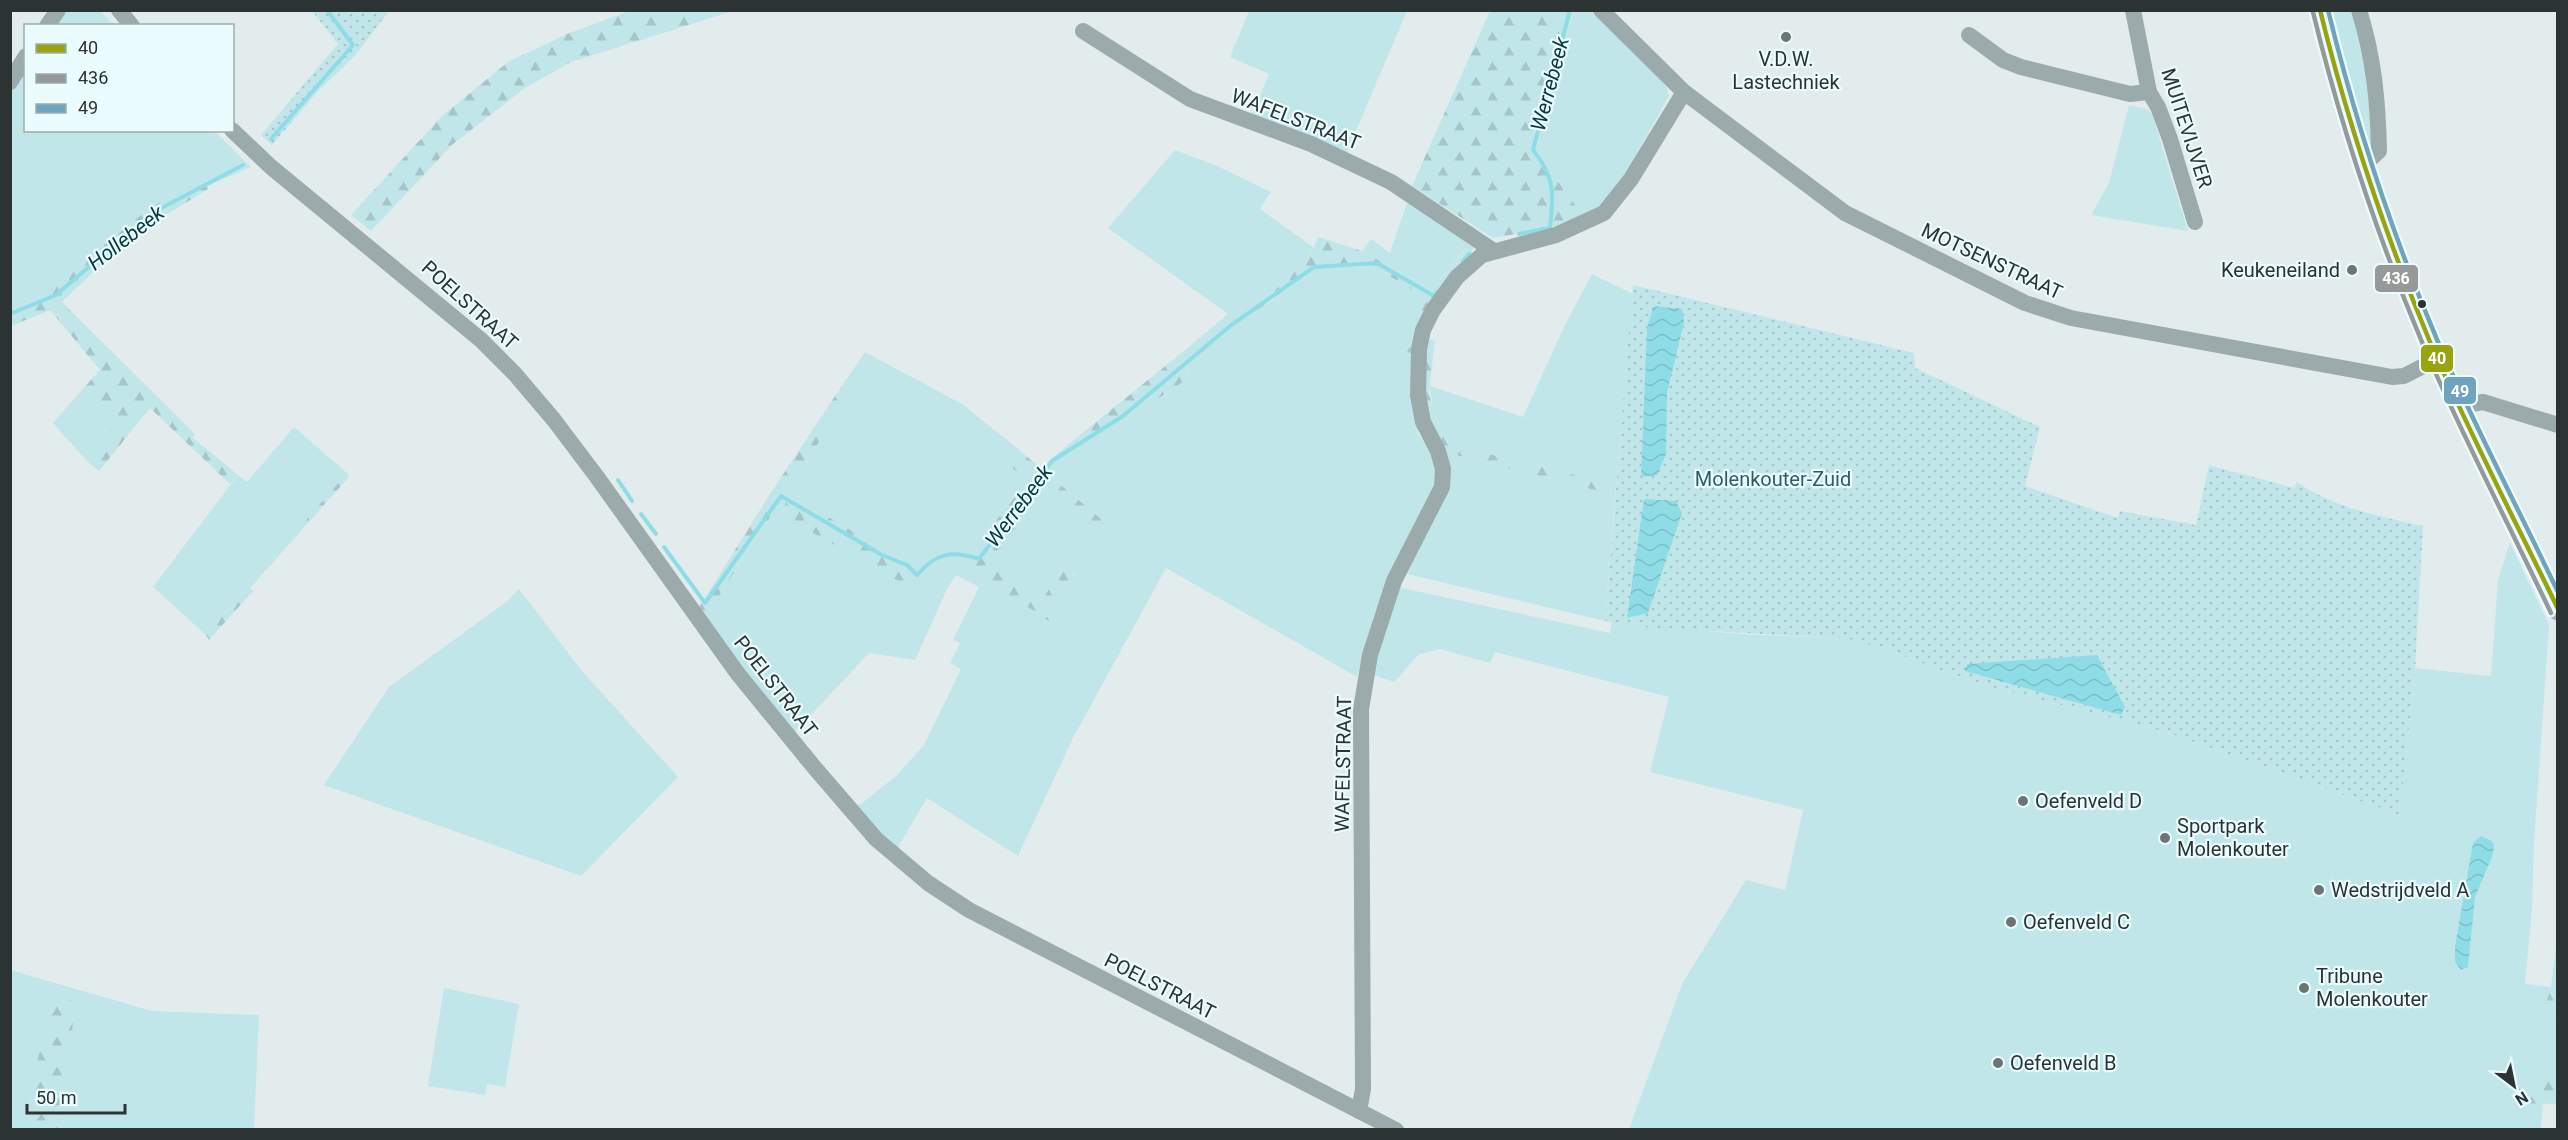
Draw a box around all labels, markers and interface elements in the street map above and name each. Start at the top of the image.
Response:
legend [24,24,234,132]
marker: V.D.W. Lastechniek [1779,30,1793,44]
water label: Werrebeek [1526,34,1574,134]
text: 40 [78,37,98,58]
place label: V.D.W. Lastechniek [1732,47,1840,94]
street label: MUITEVIJVER [2156,65,2218,191]
text: 436 [78,67,108,88]
street label: WAFELSTRAAT [1228,83,1364,155]
text: 49 [78,97,98,118]
water label: Hollebeek [83,200,169,275]
street label: MOTSENSTRAAT [1918,218,2067,304]
street label: POELSTRAAT [417,255,523,355]
place label: Keukeneiland [2221,258,2340,282]
marker: Keukeneiland [2345,263,2359,277]
line badge: 436 [2374,264,2419,293]
text: 436 [2382,269,2410,288]
unlabelled marker [2416,298,2428,310]
line badge: 40 [2420,344,2454,373]
text: 40 [2428,349,2446,368]
line badge: 49 [2443,376,2477,405]
text: 49 [2451,382,2469,401]
water label: Werrebeek [980,460,1058,552]
park label: Molenkouter-Zuid [1695,467,1851,491]
street label: POELSTRAAT [729,631,823,741]
street label: WAFELSTRAAT [1330,696,1356,832]
place label: Oefenveld D [2035,789,2142,813]
marker: Oefenveld D [2016,794,2030,808]
place label: Sportpark Molenkouter [2177,814,2289,861]
marker: Sportpark Molenkouter [2158,831,2172,845]
place label: Wedstrijdveld A [2331,878,2469,902]
marker: Wedstrijdveld A [2312,883,2326,897]
place label: Oefenveld C [2023,910,2130,934]
marker: Oefenveld C [2004,915,2018,929]
street label: POELSTRAAT [1100,948,1220,1024]
place label: Tribune Molenkouter [2316,964,2428,1011]
marker: Tribune Molenkouter [2297,981,2311,995]
place label: Oefenveld B [2010,1051,2116,1075]
marker: Oefenveld B [1991,1056,2005,1070]
north arrow [2484,1056,2544,1116]
scale bar [27,1077,124,1115]
text: 50 m [36,1087,76,1108]
text: N [2512,1087,2532,1109]

